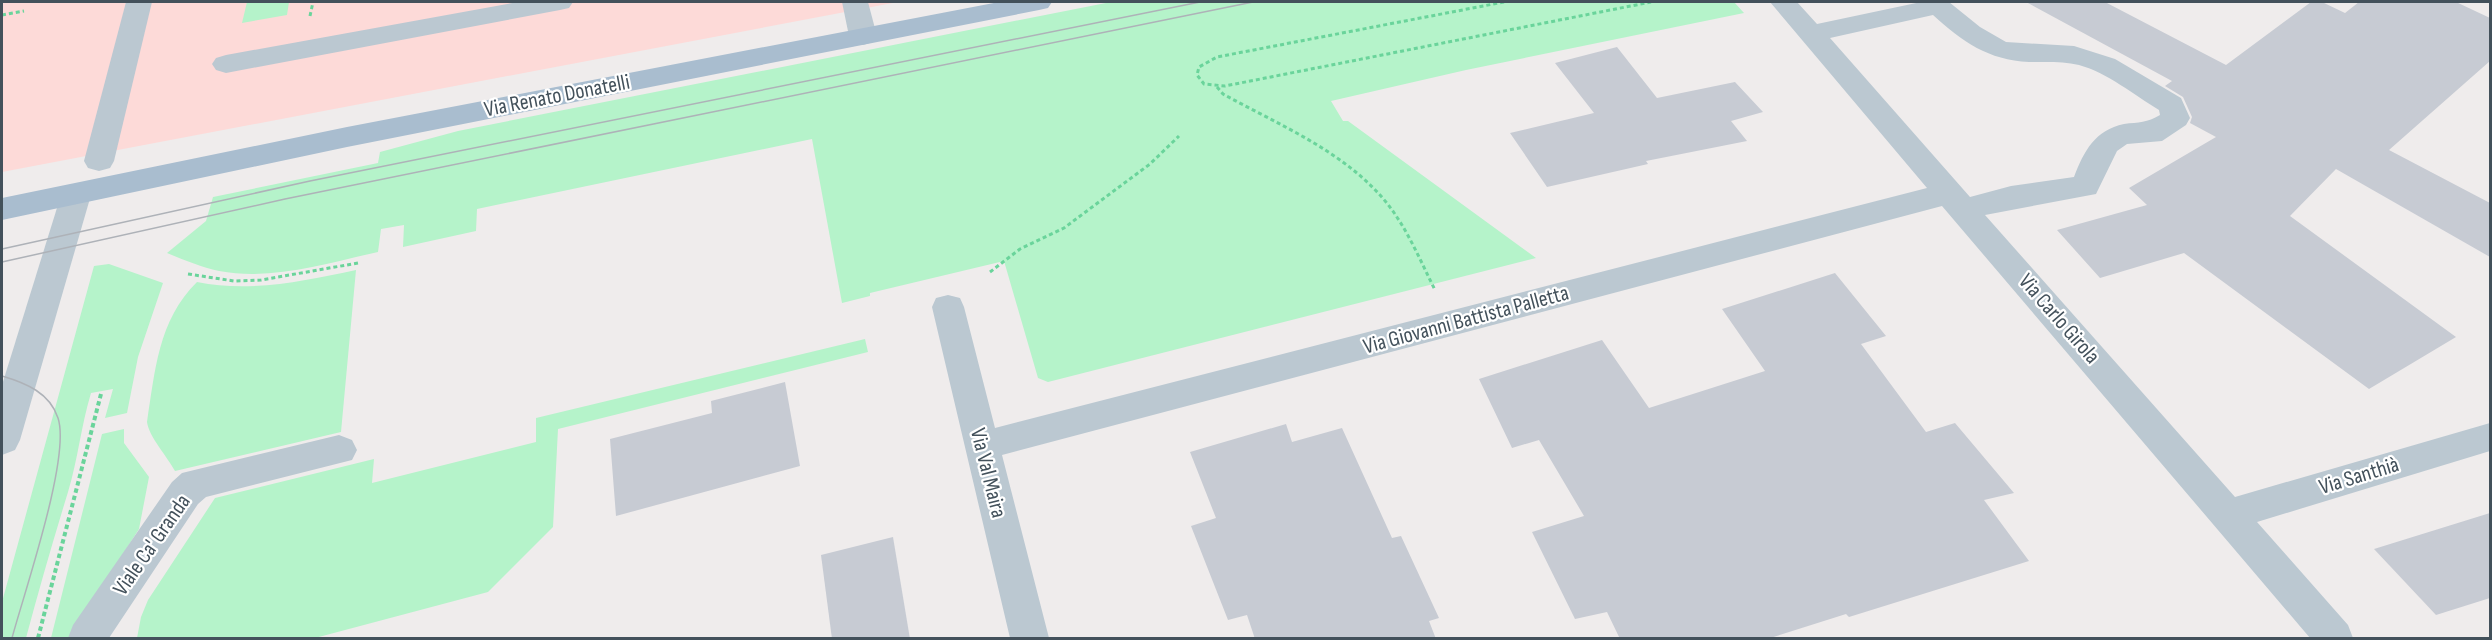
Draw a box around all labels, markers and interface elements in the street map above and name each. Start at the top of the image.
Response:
street label: Via Renato Donatelli [482,69,632,123]
street label: Via Carlo Girola [2013,268,2105,370]
street label: Via Giovanni Battista Palletta [1360,280,1572,360]
street label: Via Val Maira [964,425,1012,521]
street label: Via Santhià [2316,451,2402,501]
street label: Viale Ca' Granda [107,489,197,601]

